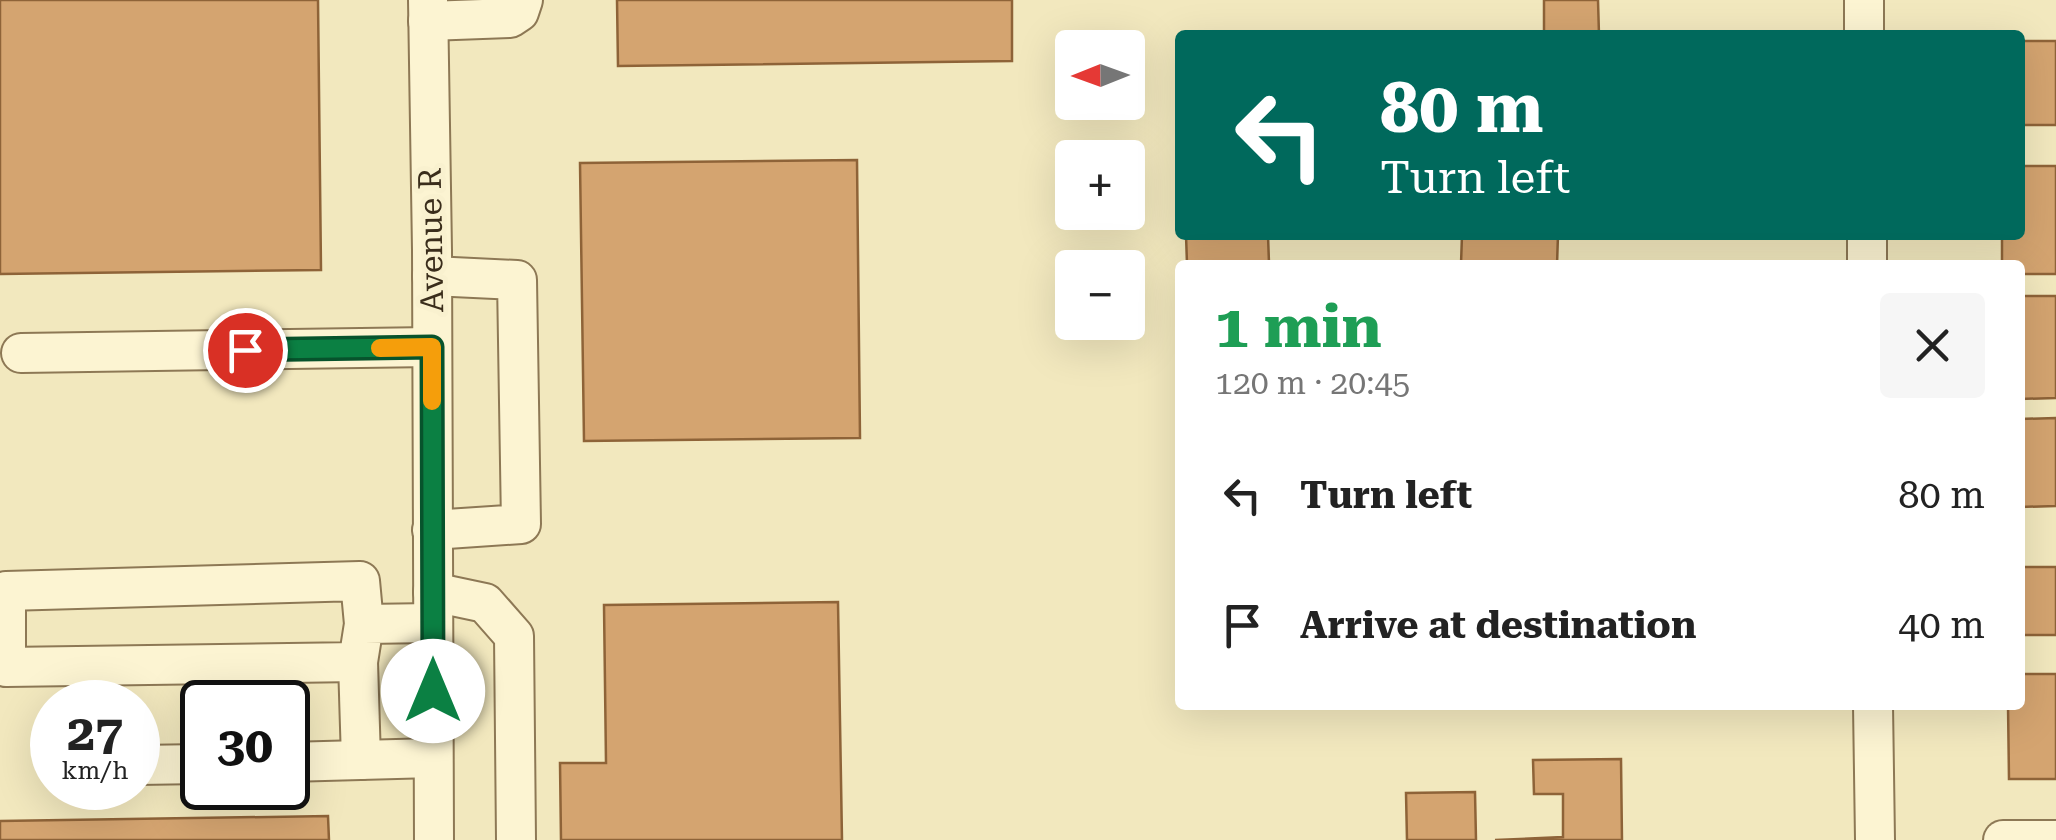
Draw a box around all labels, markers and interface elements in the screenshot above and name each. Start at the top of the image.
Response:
north arrow [1055,30,1145,120]
map controls [1055,30,1145,340]
text: 80 m [1380,67,1544,149]
icon: left [1215,70,1345,200]
button: + [1055,140,1145,230]
text: Turn left [1380,151,1570,204]
street label: Avenue R [411,167,451,313]
button: − [1055,250,1145,340]
text: 1 min [1215,291,1382,362]
button: close [1880,293,1985,398]
pin [203,308,288,393]
icon: arrive [218,323,273,378]
text: 120 m · 20:45 [1215,364,1410,402]
icon: left [1215,468,1270,523]
text: Turn left [1300,473,1472,517]
text: 80 m [1898,473,1985,517]
icon: arrive [1215,598,1270,653]
text: Arrive at destination [1300,603,1696,647]
text: 40 m [1898,603,1985,647]
position arrow [381,639,485,743]
speed limit sign: 30 [180,680,310,810]
text: 27 [67,704,123,762]
text: km/h [62,756,128,785]

